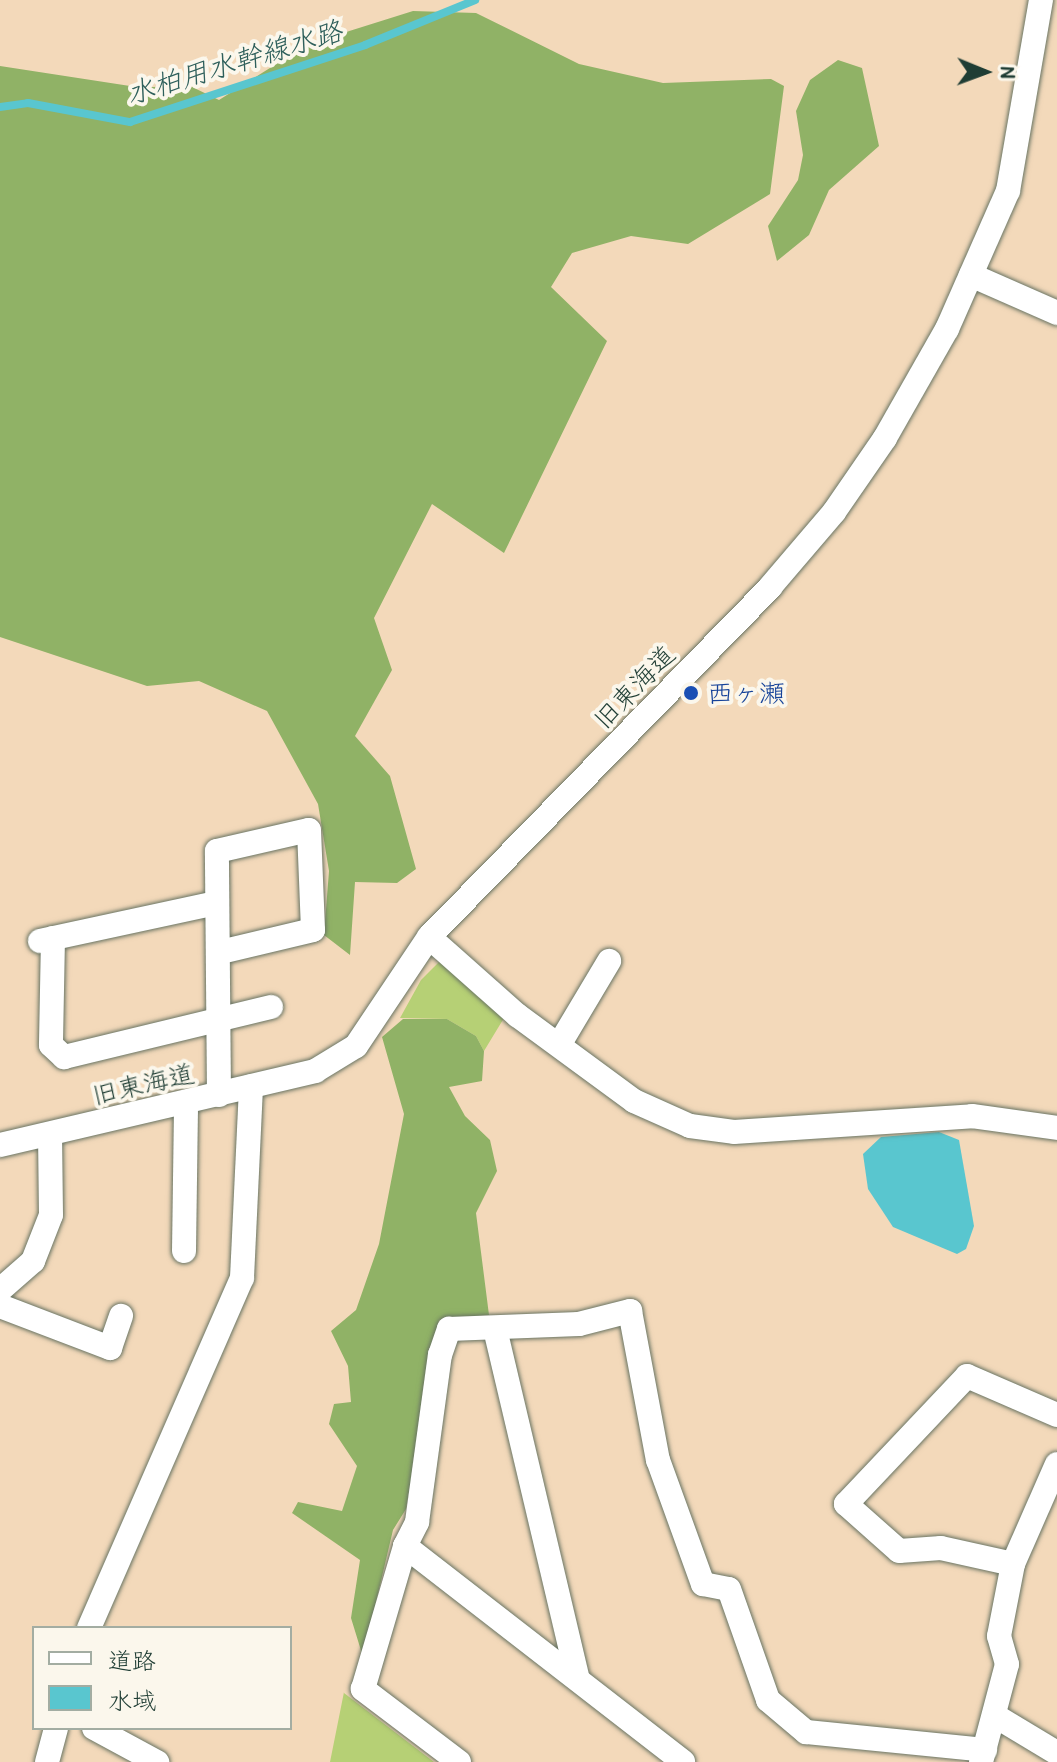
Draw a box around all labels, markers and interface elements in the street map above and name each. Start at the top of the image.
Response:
water label: 水柏用水幹線水路 [122,13,346,111]
north arrow [945,32,1025,112]
text: N [994,66,1024,79]
street label: 旧東海道 [587,639,681,735]
place label: 西ヶ瀬 [707,677,785,709]
marker: 西ヶ瀬 [682,684,700,702]
street label: 旧東海道 [89,1057,197,1111]
legend [32,1626,292,1730]
text: 道路 [108,1644,156,1676]
text: 水域 [108,1684,156,1716]

